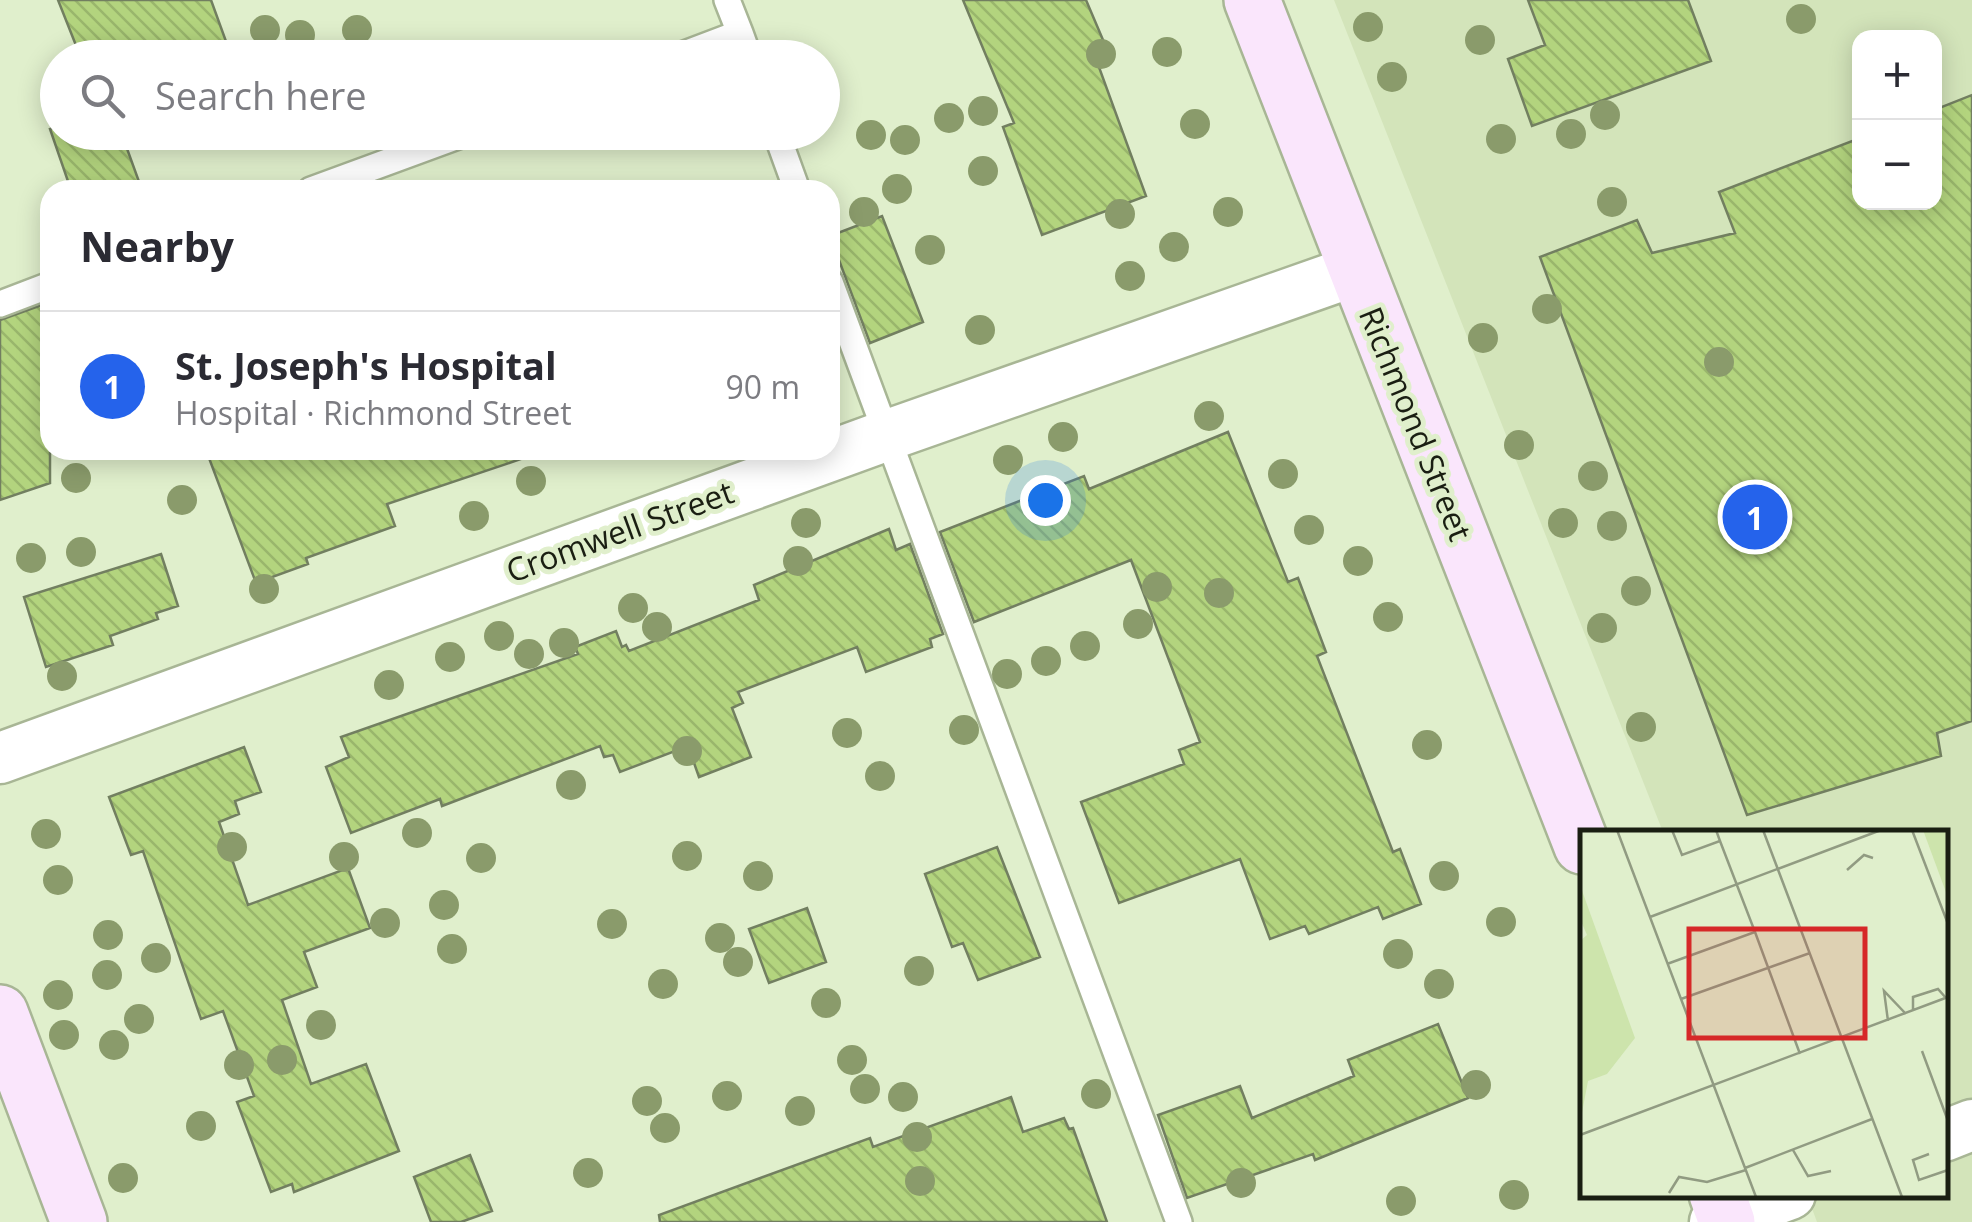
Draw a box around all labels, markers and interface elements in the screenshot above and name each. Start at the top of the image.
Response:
map controls [1852,30,1942,210]
button: + [1852,30,1942,120]
search box [40,40,840,150]
icon: search [75,68,130,123]
text: Search here [155,69,367,121]
button: − [1852,120,1942,210]
text: Nearby [80,217,234,274]
street label: Richmond Street [1350,300,1483,547]
text: St. Joseph's Hospital [175,339,557,391]
text: 1 [103,365,122,408]
text: 90 m [725,365,800,408]
text: Hospital · Richmond Street [175,391,572,434]
street label: Cromwell Street [500,470,739,592]
your location [1020,475,1071,526]
pin: 1 [1722,480,1788,554]
inset map [1580,830,1947,1197]

